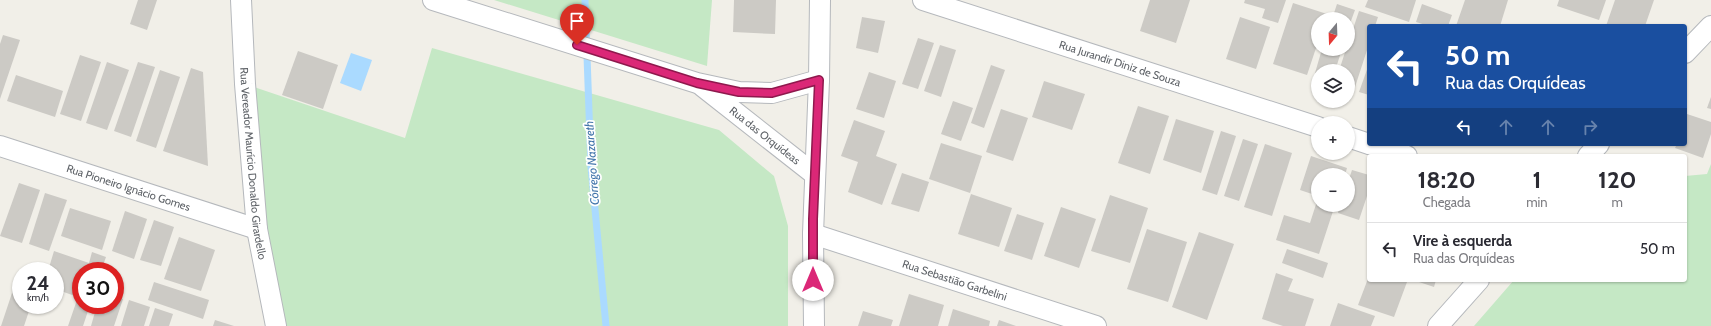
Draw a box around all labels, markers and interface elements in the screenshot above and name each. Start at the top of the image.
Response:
pin [560,4,594,45]
icon: arrive [566,10,588,32]
north arrow [1311,12,1355,56]
map controls [1311,12,1355,212]
street label: Rua Jurandir Diniz de Souza [1057,37,1183,90]
text: 50 m [1445,38,1510,72]
icon: left [1379,40,1431,92]
button: layers [1311,64,1355,108]
street label: Rua Vereador Maurício Donaldo Girardello [237,67,270,261]
text: Rua das Orquídeas [1445,72,1586,94]
street label: Rua das Orquídeas [727,103,803,168]
button: + [1311,116,1355,160]
icon: left [1453,116,1475,138]
icon: ahead [1495,116,1517,138]
icon: ahead [1537,116,1559,138]
icon: right [1579,116,1601,138]
water label: Córrego Nazareth [581,120,602,206]
street label: Rua Pioneiro Ignácio Gomes [65,161,193,214]
text: 18:20 [1417,165,1476,194]
text: 1 [1532,165,1541,194]
text: 120 [1598,165,1637,194]
button: − [1311,168,1355,212]
text: Chegada [1423,194,1471,210]
text: min [1526,194,1548,210]
text: m [1612,194,1623,210]
text: Vire à esquerda [1413,232,1512,250]
icon: left [1379,238,1401,260]
text: 50 m [1640,240,1675,258]
text: Rua das Orquídeas [1413,250,1515,266]
street label: Rua Sebastião Garbelini [901,257,1009,304]
position arrow [792,259,834,301]
speed limit sign: 30 [72,262,124,314]
text: 24 [27,271,50,295]
text: km/h [27,291,49,304]

